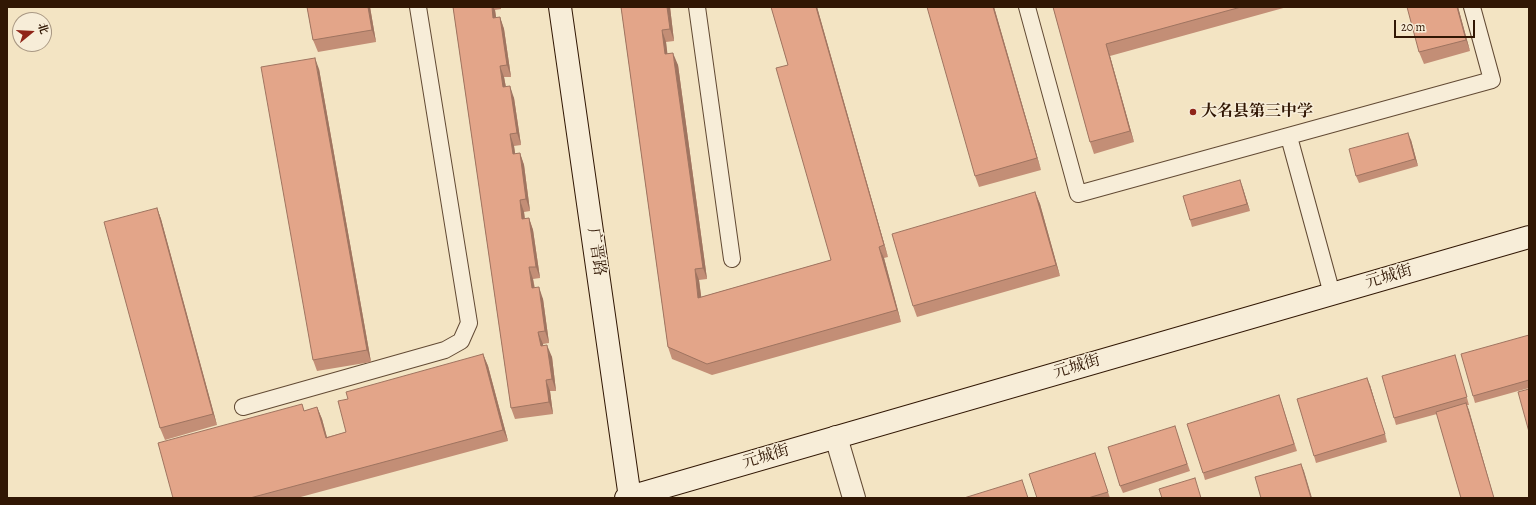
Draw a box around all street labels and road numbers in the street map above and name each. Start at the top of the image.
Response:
street label: 广晋路 [583,227,609,277]
street label: 元城街 [1363,261,1415,293]
street label: 元城街 [1051,351,1103,383]
street label: 元城街 [740,441,792,473]

